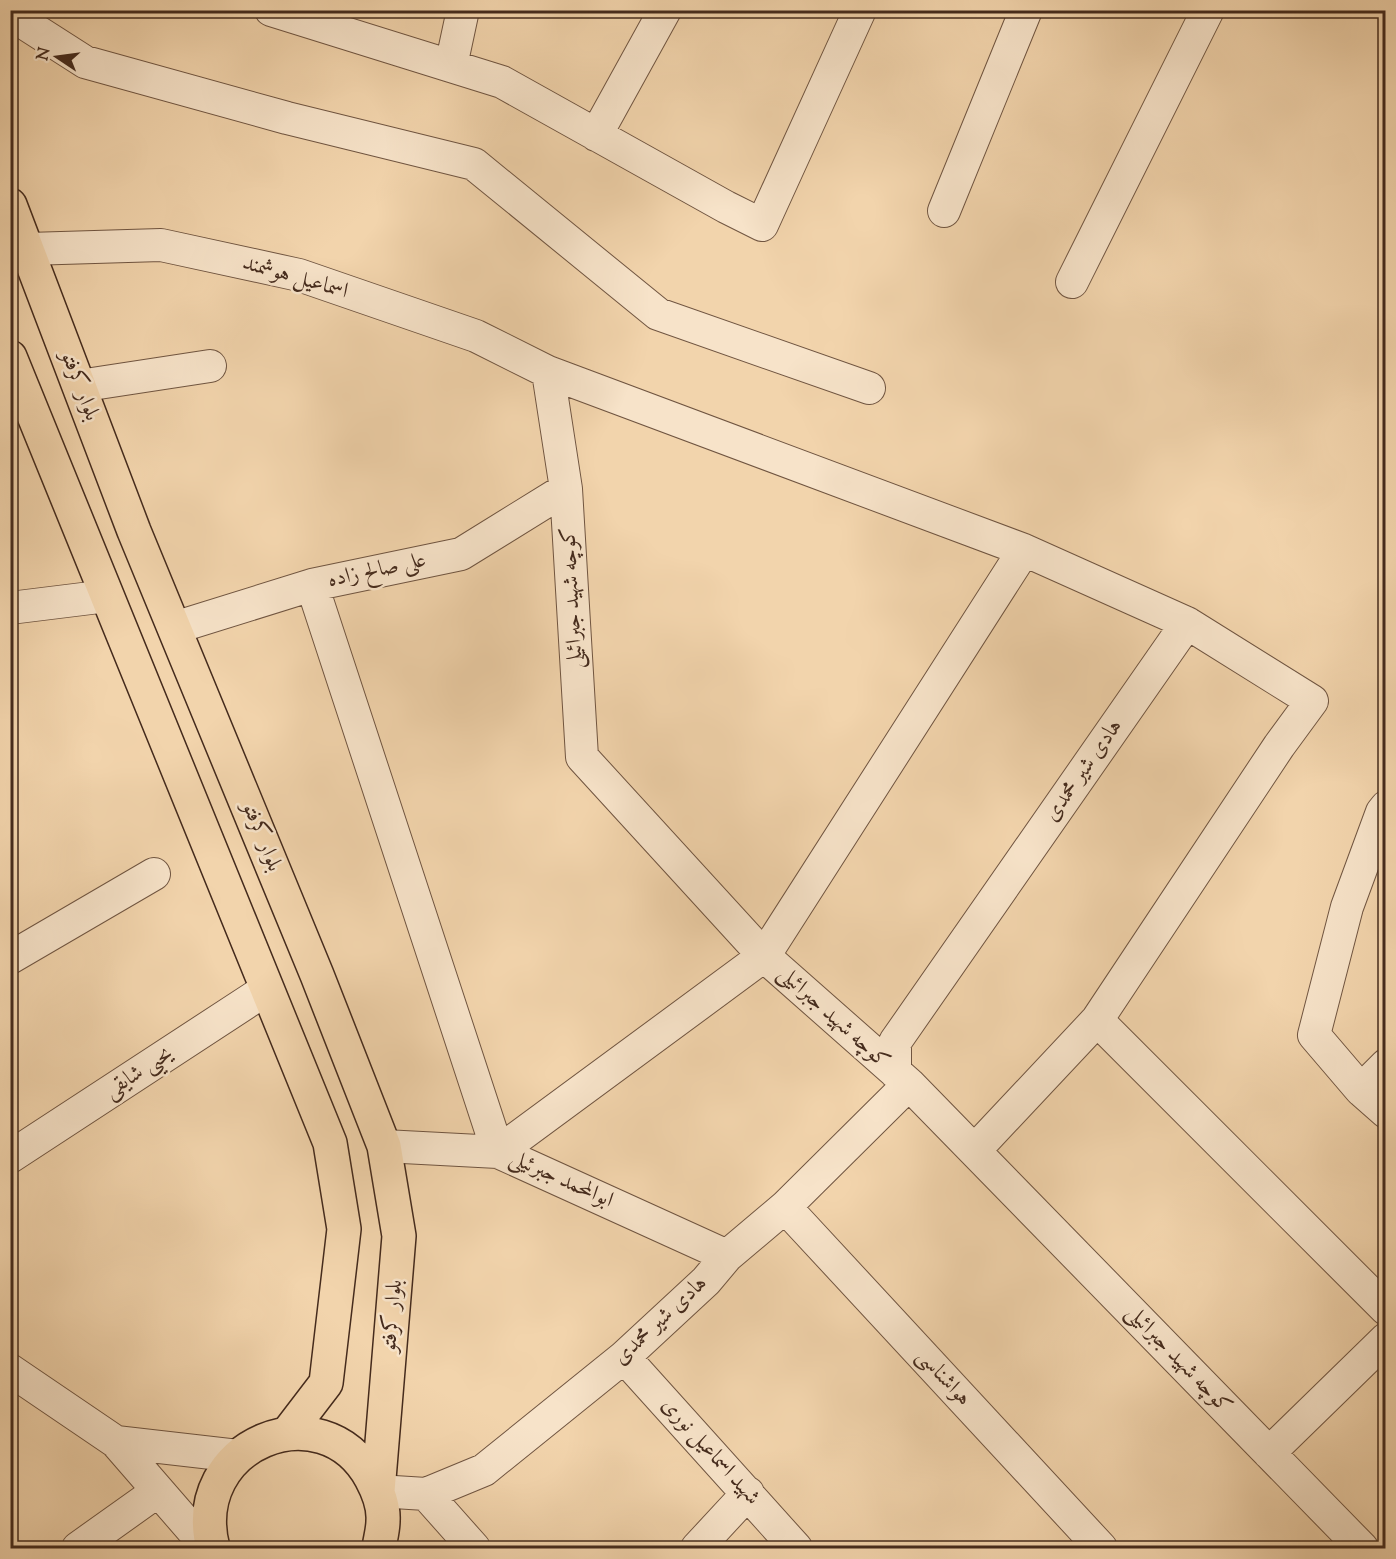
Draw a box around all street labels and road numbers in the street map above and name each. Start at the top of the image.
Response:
street label: اسماعیل هوشمند [238,248,352,308]
street label: بلوار کرفتو [50,344,107,426]
street label: کوچه شهید جبرائیلی [553,526,593,670]
street label: علی صالح زاده [325,545,429,598]
street label: هادی شیر محمدی [1037,713,1131,829]
street label: بلوار کرفتو [232,795,290,877]
street label: کوچه شهید جبرائیلی [770,959,896,1077]
street label: یحیی شایقی [98,1039,180,1107]
street label: ابوالمحمد جبرئیلی [504,1143,618,1217]
street label: هادی شیر محمدی [607,1269,715,1373]
street label: بلوار کرفتو [374,1278,412,1356]
street label: کوچه شهید جبرائیلی [1117,1298,1239,1422]
street label: هواشناسی [908,1342,978,1414]
street label: شهید اسماعیل نوری [653,1391,767,1513]

